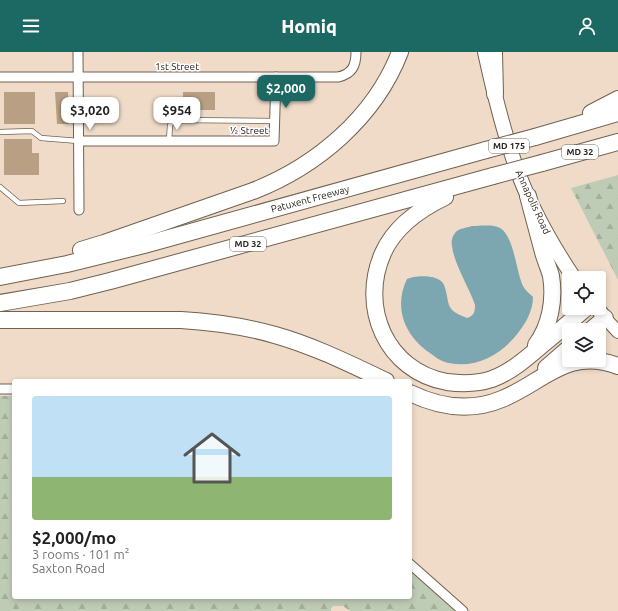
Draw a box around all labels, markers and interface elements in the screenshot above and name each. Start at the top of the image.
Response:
icon: menu [20,15,42,37]
icon: person [576,15,598,37]
text: Homiq [281,16,337,36]
street label: 1st Street [155,61,199,72]
pin: $2,000 [253,75,319,109]
text: $2,000 [266,81,306,95]
pin: $3,020 [57,97,123,131]
pin: $954 [153,97,201,131]
text: $3,020 [70,103,110,117]
text: $954 [162,103,192,117]
street label: ½ Street [230,125,269,136]
road number: MD 175 [489,139,529,153]
road number: MD 32 [562,145,598,159]
street label: Annapolis Road [513,168,553,236]
street label: Patuxent Freeway [270,183,351,215]
road number: MD 32 [230,237,266,251]
map controls [562,271,606,367]
button: locate [562,271,606,315]
button: layers [562,323,606,367]
icon: home [176,422,248,494]
text: $2,000/mo [32,528,116,547]
text: 3 rooms · 101 m² [32,547,129,561]
text: Saxton Road [32,561,105,575]

